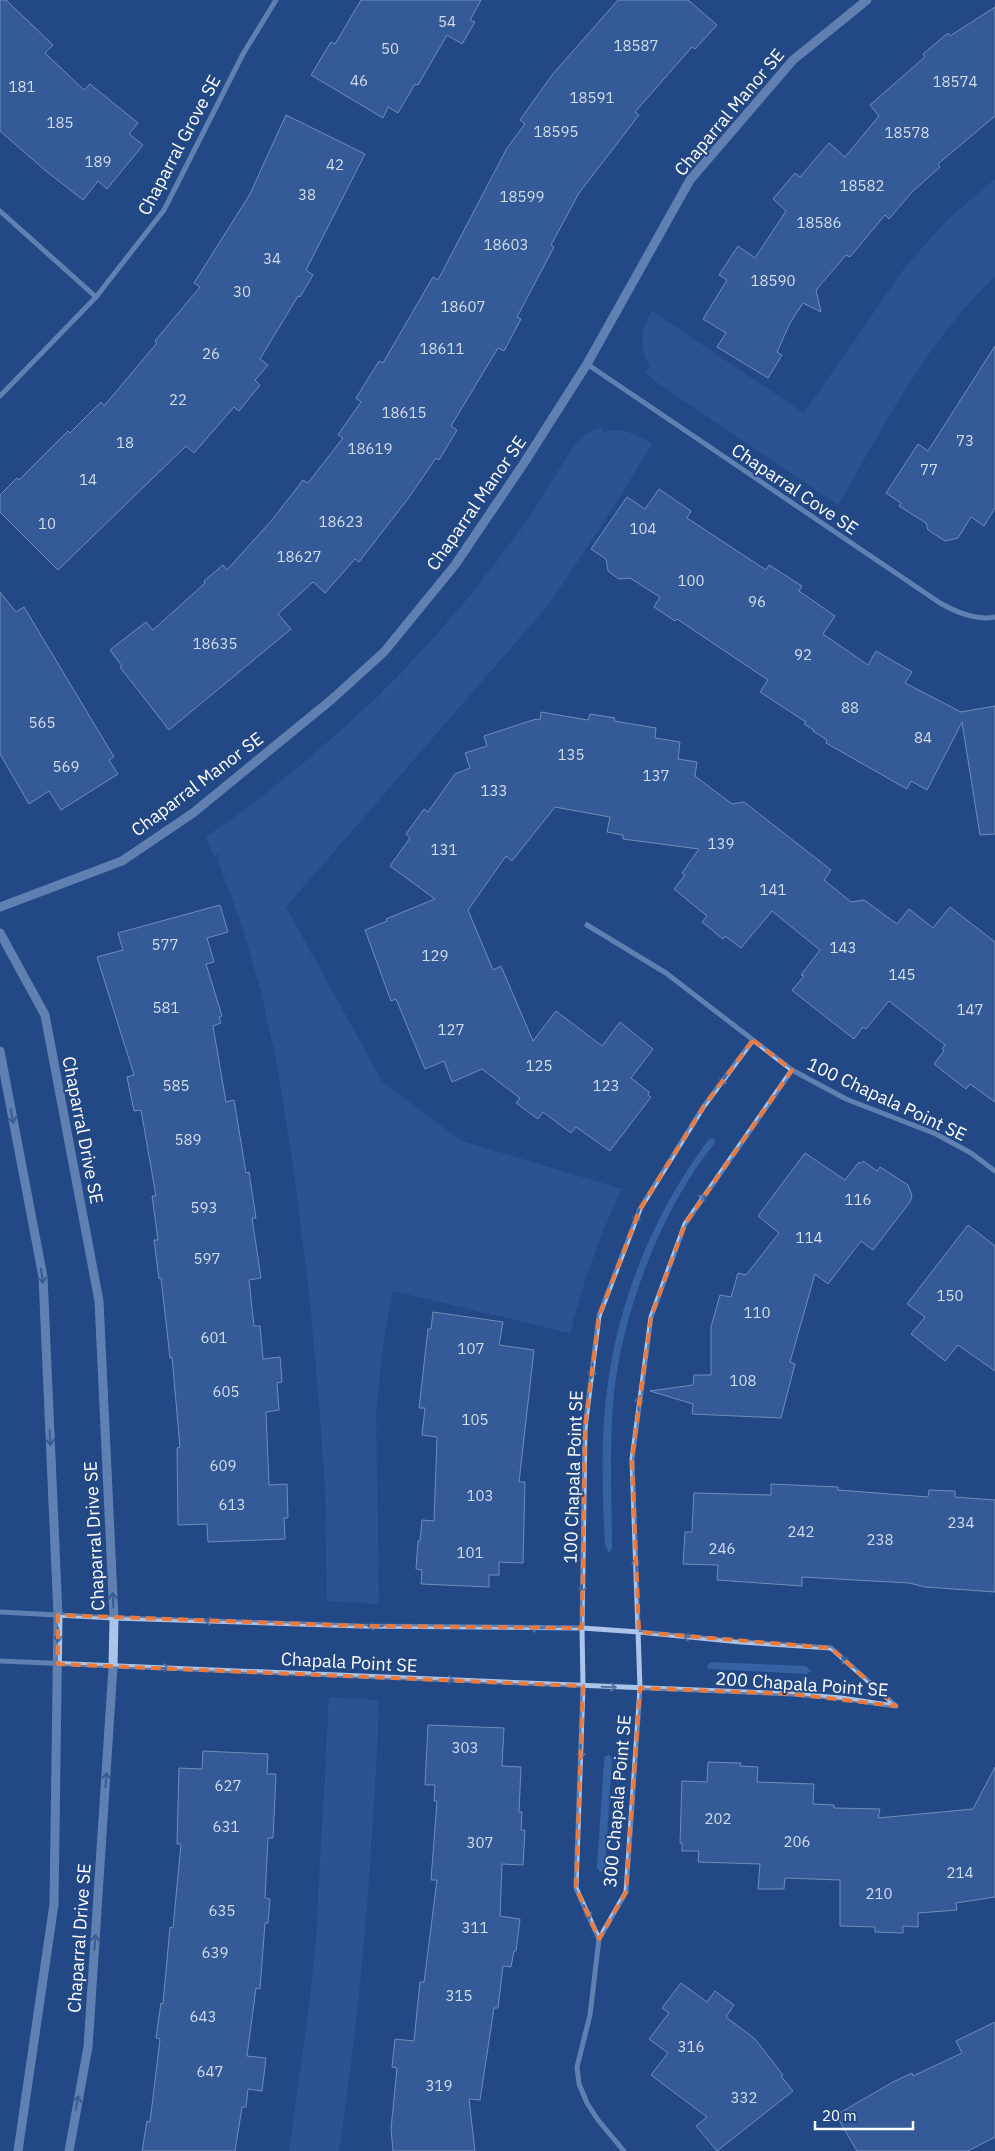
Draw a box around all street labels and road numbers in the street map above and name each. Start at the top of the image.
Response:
street label: Chaparral Manor SE [669,44,789,180]
street label: Chaparral Grove SE [132,71,226,219]
street label: Chaparral Manor SE [421,431,531,575]
street label: Chaparral Cove SE [727,438,863,540]
street label: Chaparral Manor SE [126,727,268,841]
street label: 100 Chapala Point SE [804,1052,970,1146]
street label: Chaparral Drive SE [57,1054,109,1206]
street label: 100 Chapala Point SE [558,1390,588,1564]
street label: Chaparral Drive SE [79,1461,109,1611]
street label: Chapala Point SE [280,1647,418,1677]
street label: 200 Chapala Point SE [715,1666,889,1702]
street label: 300 Chapala Point SE [598,1714,636,1888]
street label: Chaparral Drive SE [62,1862,96,2014]

